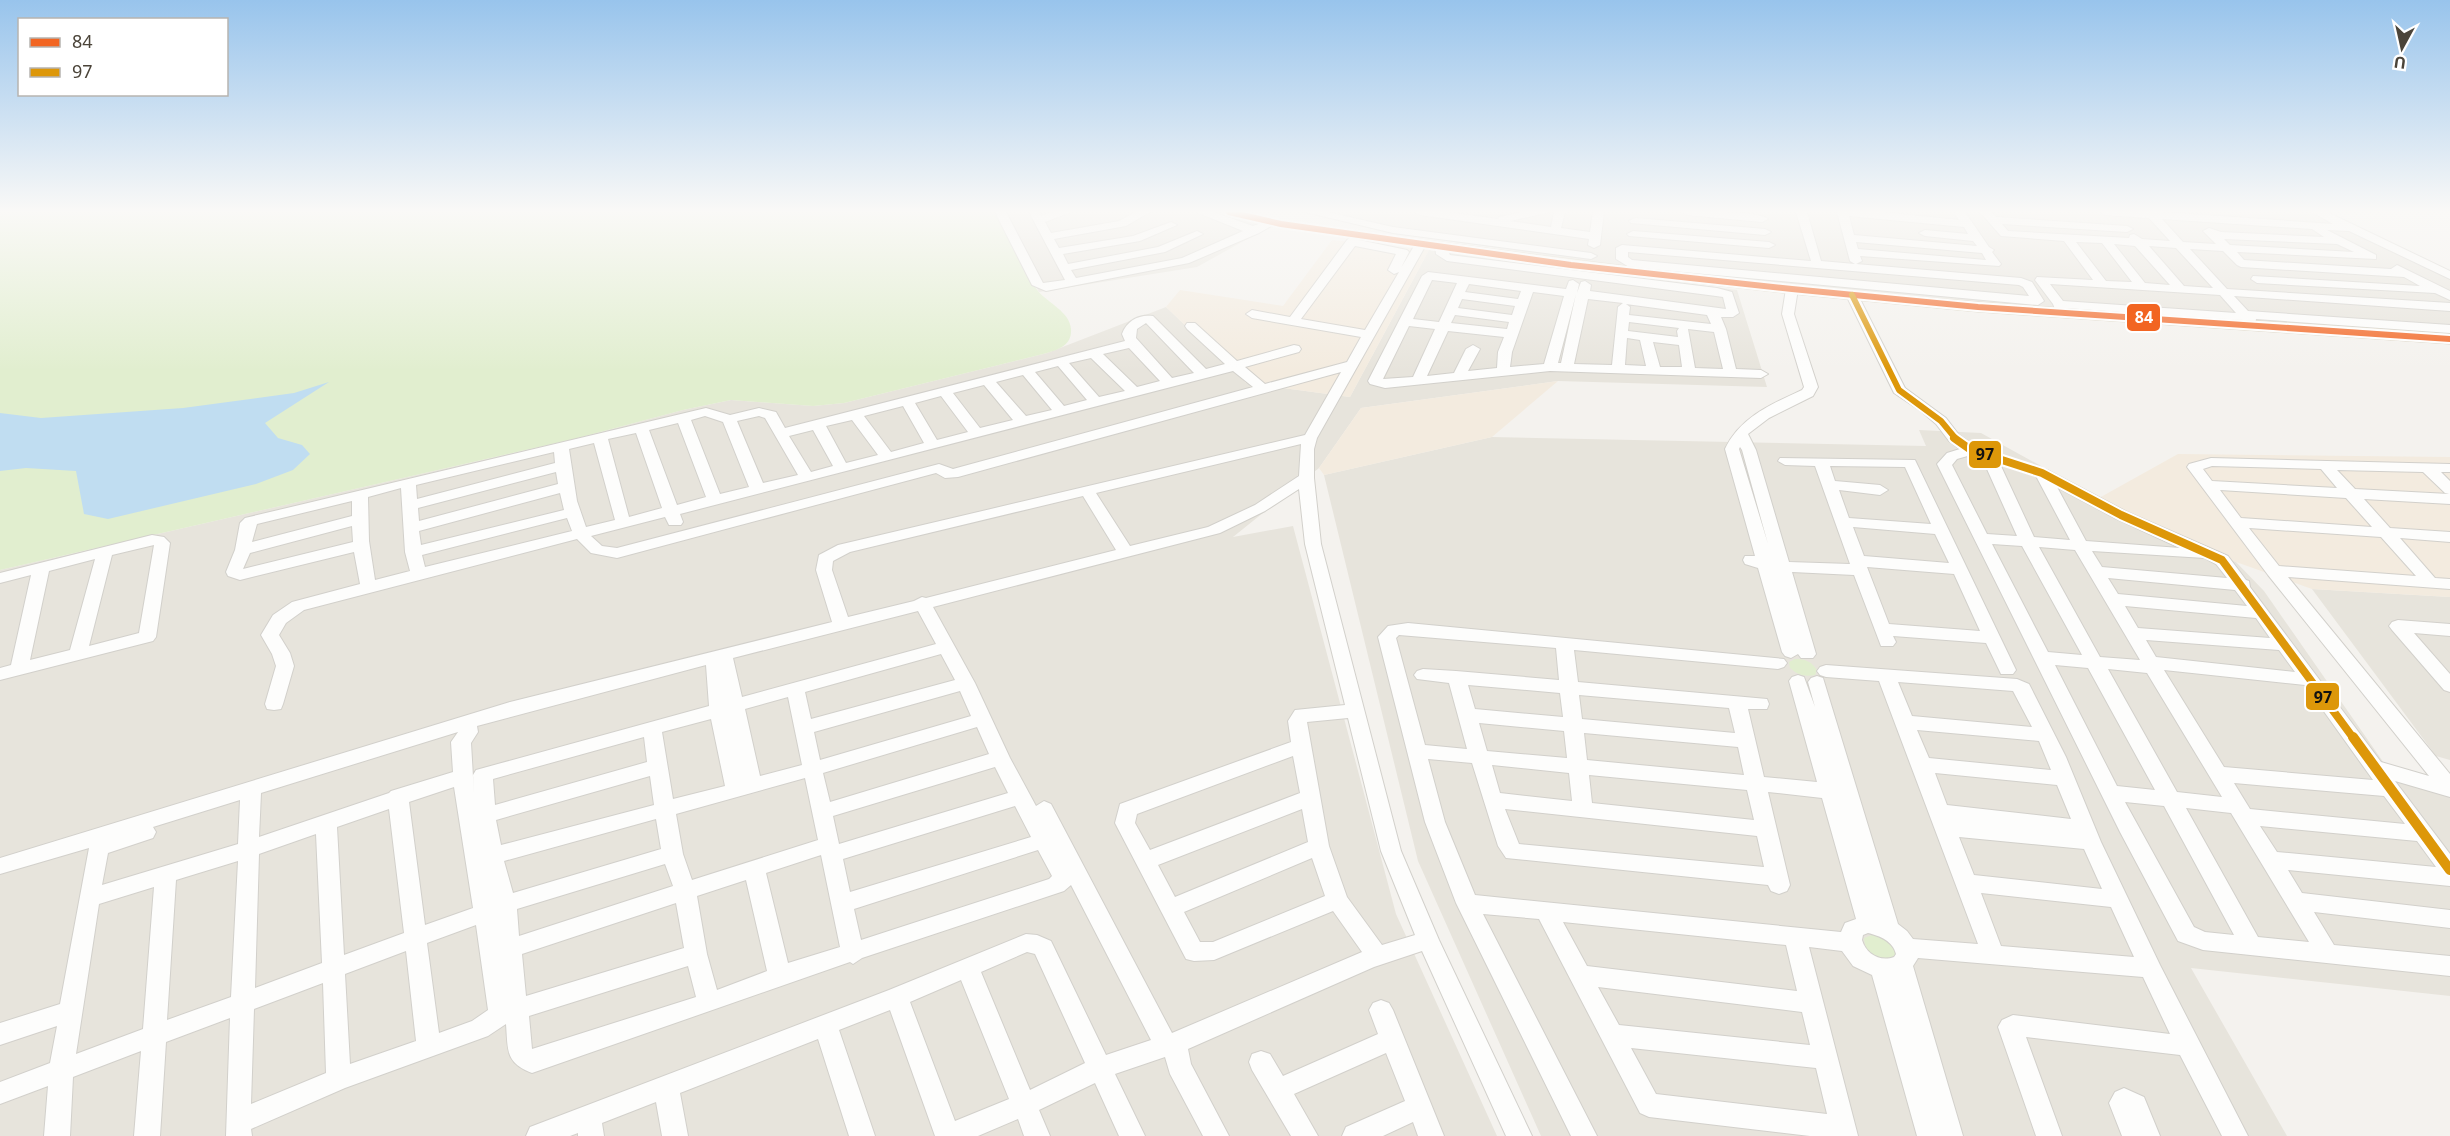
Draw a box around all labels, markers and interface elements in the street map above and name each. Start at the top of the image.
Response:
legend [18,18,228,96]
north arrow [2372,18,2432,78]
text: 84 [72,29,93,53]
text: U [2392,51,2407,75]
text: 97 [72,59,93,83]
line badge: 84 [2126,303,2161,332]
text: 84 [2135,306,2153,328]
line badge: 97 [1968,440,2002,469]
text: 97 [1976,443,1994,465]
line badge: 97 [2305,682,2340,711]
text: 97 [2314,686,2332,708]

